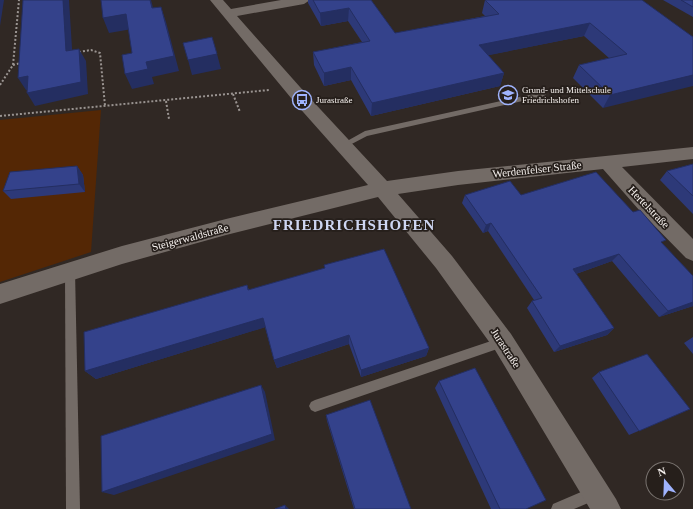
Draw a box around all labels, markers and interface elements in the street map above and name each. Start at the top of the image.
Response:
school or university icon: Grund- und Mittelschule Friedrichshofen [497,84,519,106]
place label: Grund- und Mittelschule Friedrichshofen [522,85,611,105]
bus stop icon: Jurastraße [291,89,313,111]
place label: Jurastraße [316,95,352,105]
street label: Werdenfelser Straße [492,158,582,180]
street label: Hertelstraße [626,183,672,231]
district label: FRIEDRICHSHOFEN [273,217,435,233]
street label: Steigerwaldstraße [150,221,230,253]
street label: Jurastraße [489,326,523,370]
north arrow [645,461,685,501]
text: N [656,465,668,479]

